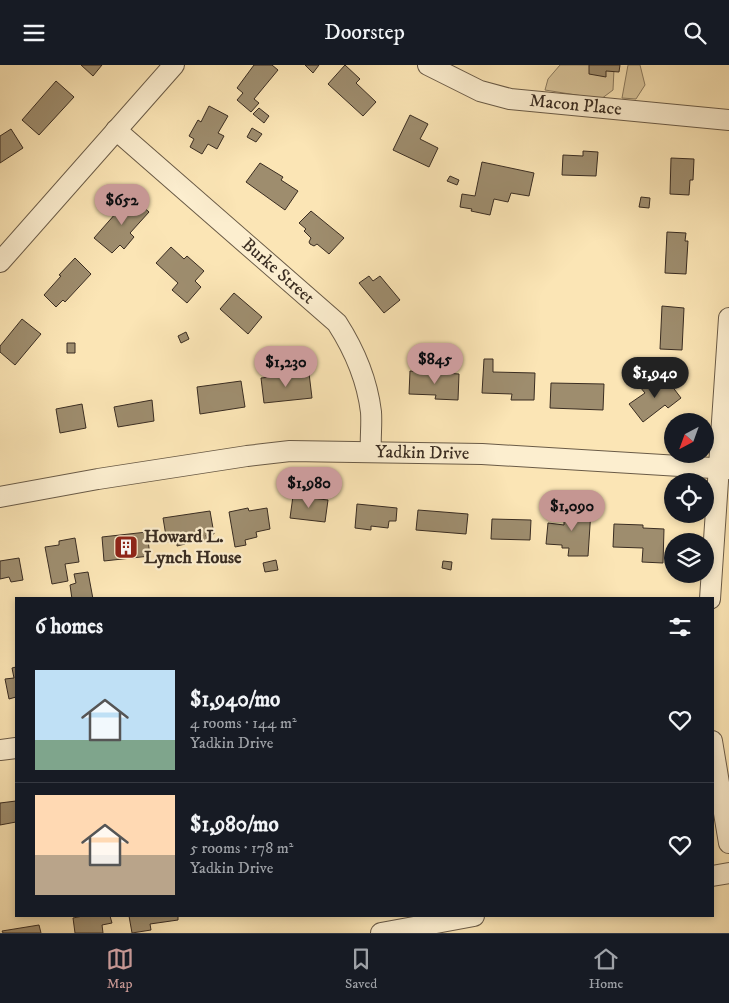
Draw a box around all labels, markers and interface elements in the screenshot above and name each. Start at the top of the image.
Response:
icon: menu [20,19,48,47]
text: Doorstep [324,19,405,46]
icon: search [681,19,709,47]
street label: Macon Place [528,90,623,121]
pin: $652 [92,184,152,226]
text: $652 [106,190,138,210]
street label: Burke Street [237,234,319,309]
pin: $845 [405,343,465,385]
pin: $1,230 [245,345,327,388]
text: $845 [418,349,452,369]
text: $1,230 [265,352,307,372]
pin: $1,940 [614,357,696,399]
text: $1,940 [633,363,677,383]
north arrow [664,413,714,463]
map controls [664,413,714,583]
street label: Yadkin Drive [375,441,469,465]
pin: $1,980 [268,467,350,509]
text: $1,980 [287,473,331,493]
button: locate [664,473,714,523]
pin: $1,090 [531,489,613,532]
text: $1,090 [550,496,594,516]
place label: Howard L. Lynch House [144,526,242,569]
button: layers [664,533,714,583]
building icon: Howard L. Lynch House [113,534,139,560]
icon: filters [666,613,694,641]
text: 6 homes [35,614,103,640]
text: $1,940/mo [190,687,280,713]
icon: home [75,690,135,750]
icon: heart [666,706,694,734]
text: 4 rooms · 144 m² [190,713,297,733]
text: Yadkin Drive [190,733,273,753]
text: $1,980/mo [190,812,279,838]
icon: home [75,815,135,875]
icon: heart [666,831,694,859]
text: 5 rooms · 178 m² [190,838,293,858]
text: Yadkin Drive [190,858,273,878]
tab: Map [106,945,134,993]
tab: Saved [345,945,377,993]
tab: Home [589,945,623,993]

